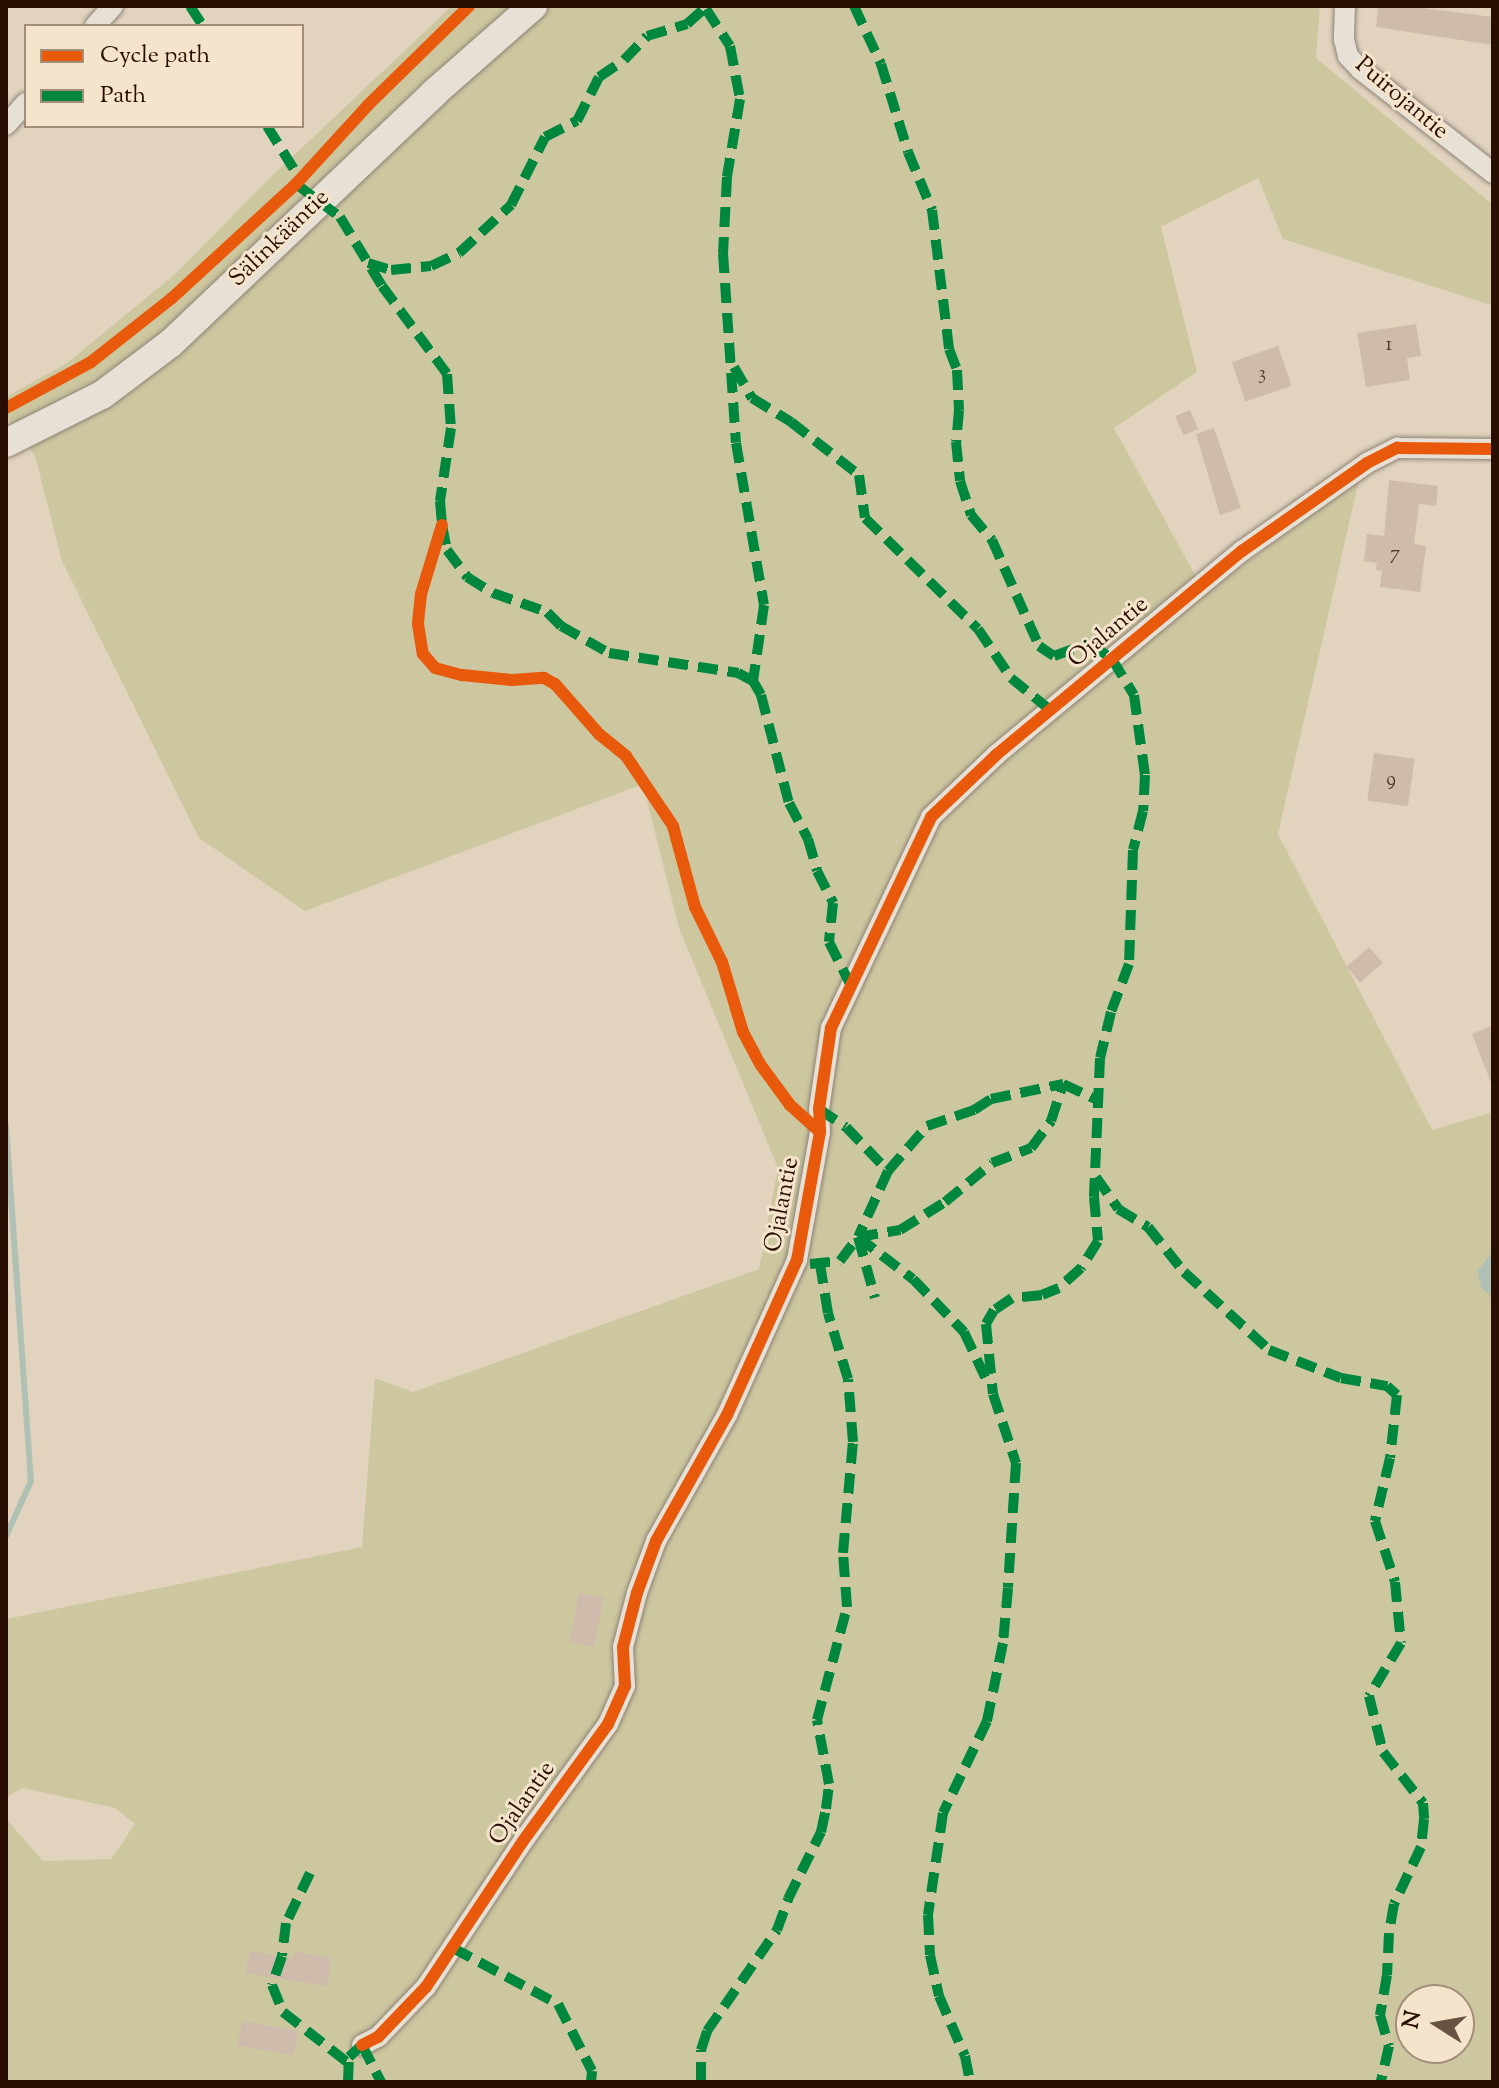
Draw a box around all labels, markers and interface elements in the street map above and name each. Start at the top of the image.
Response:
legend [24,24,304,128]
text: Cycle path [100,39,210,73]
street label: Puirojantie [1348,52,1454,146]
text: Path [100,79,146,113]
street label: Sälinkääntie [224,184,336,294]
house number: 1 [1386,333,1392,357]
house number: 3 [1258,362,1266,386]
house number: 7 [1390,542,1400,566]
street label: Ojalantie [1063,591,1155,675]
house number: 9 [1386,768,1396,792]
street label: Ojalantie [760,1155,806,1255]
street label: Ojalantie [484,1756,562,1852]
north arrow [1395,1984,1475,2064]
text: N [1396,2008,1431,2031]

